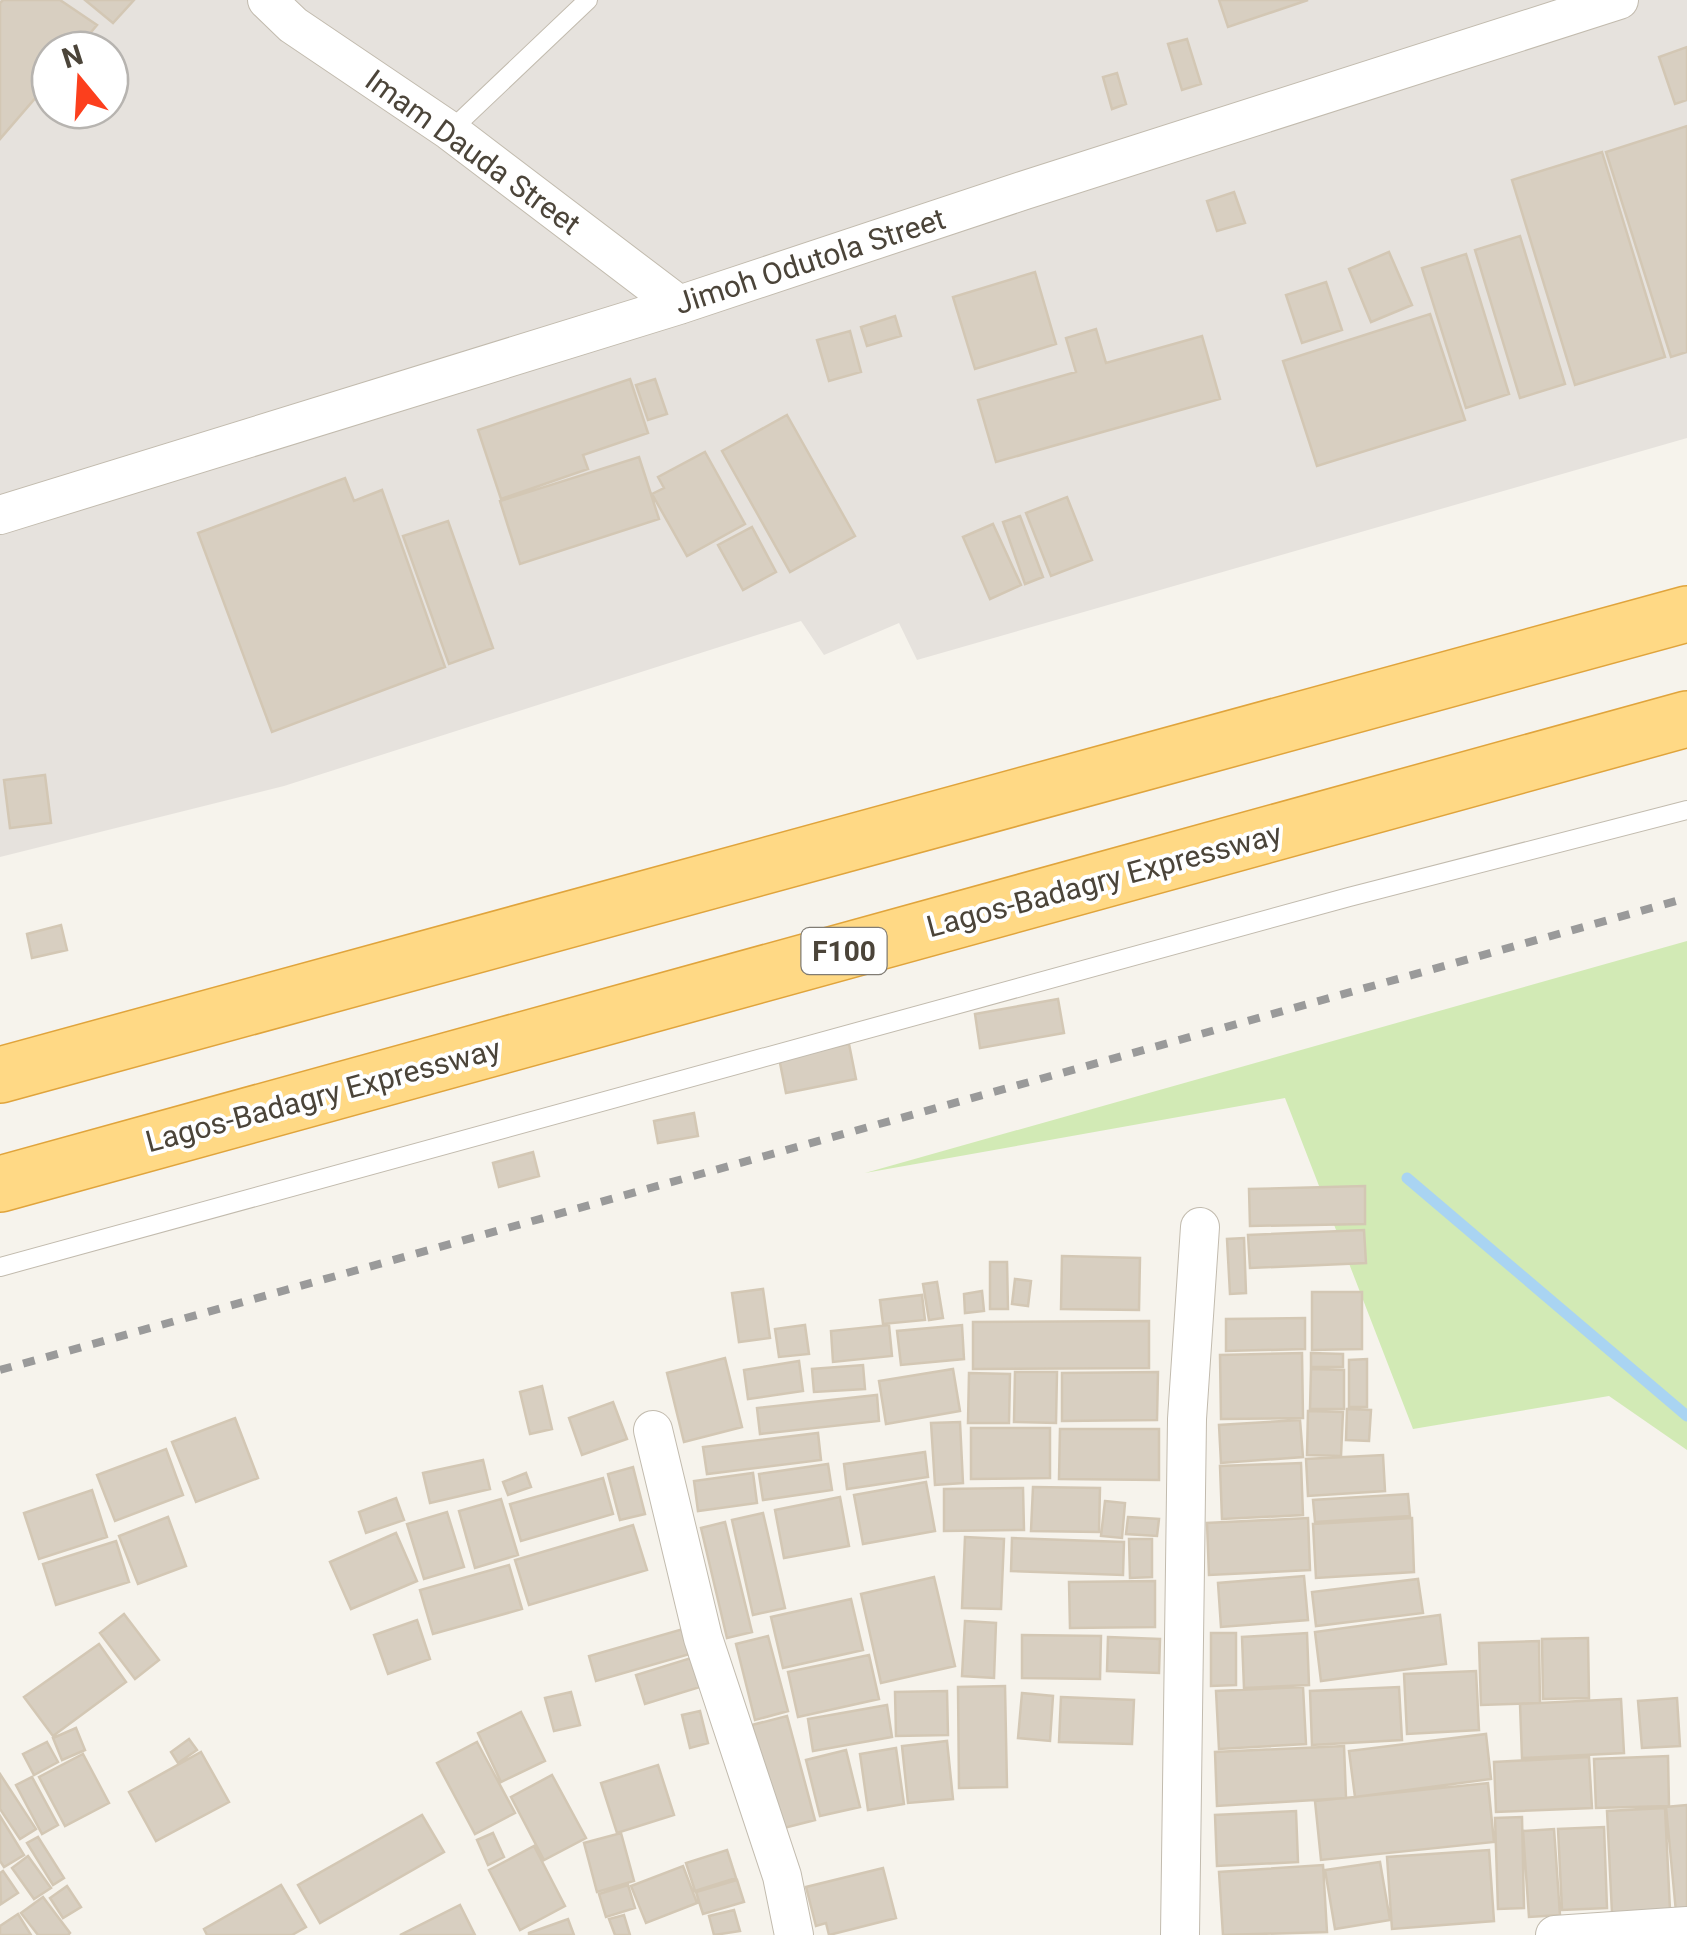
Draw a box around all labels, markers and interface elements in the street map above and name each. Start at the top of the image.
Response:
north arrow [30,30,130,130]
text: N [58,38,87,75]
street label: Imam Dauda Street [359,62,587,242]
street label: Jimoh Odutola Street [670,201,950,321]
street label: Lagos-Badagry Expressway [923,816,1285,944]
road number: F100 [802,928,886,974]
street label: Lagos-Badagry Expressway [142,1031,504,1159]

